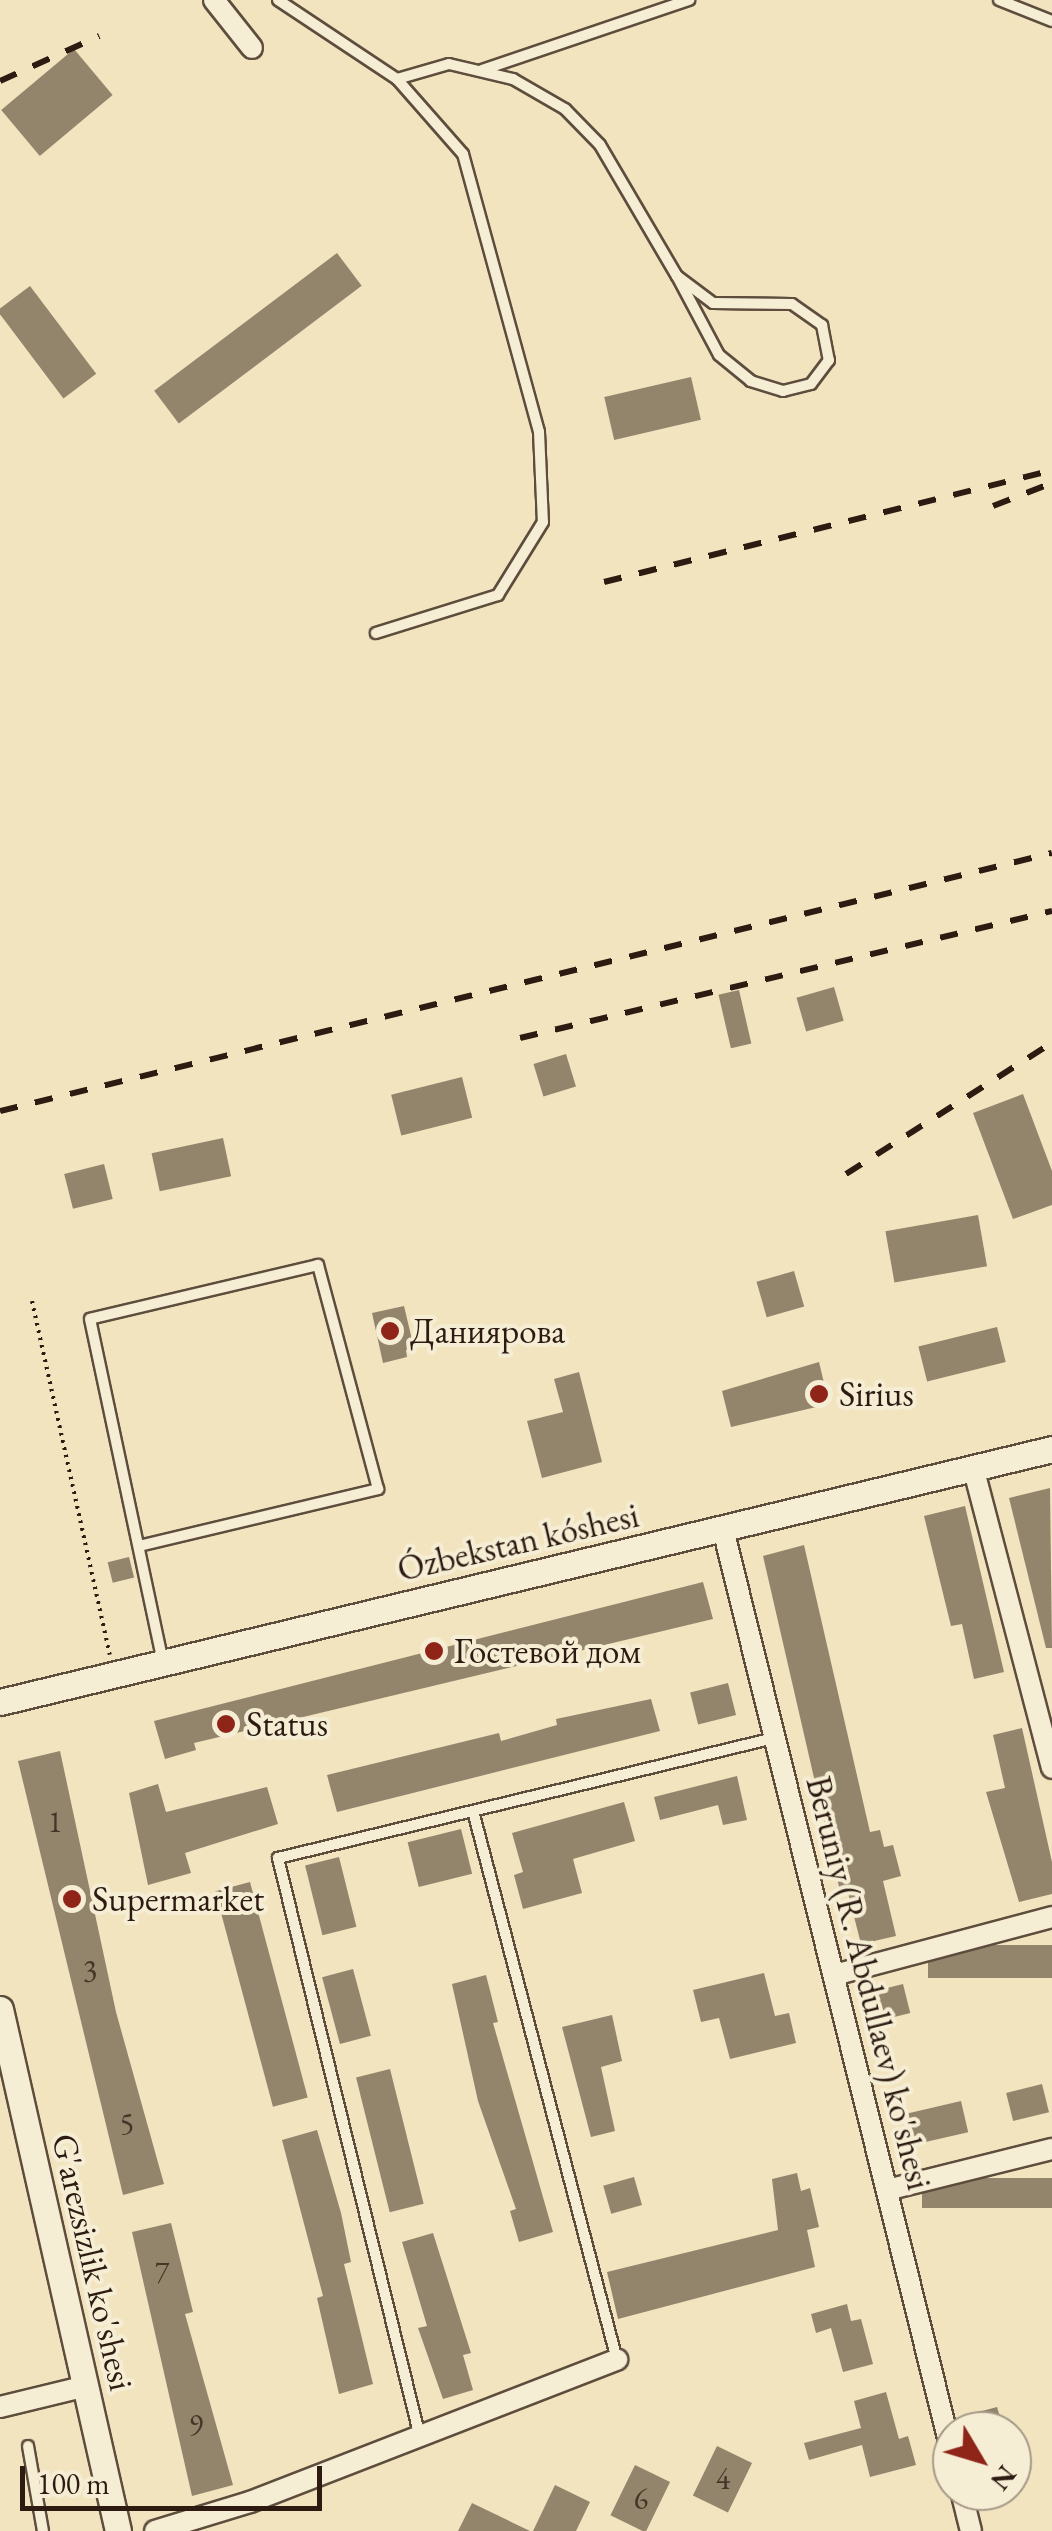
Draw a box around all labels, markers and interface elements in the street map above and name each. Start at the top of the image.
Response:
place label: Даниярова [410,1310,565,1352]
marker: Даниярова [379,1320,401,1342]
place label: Sirius [839,1373,914,1415]
marker: Sirius [808,1383,830,1405]
street label: Ózbekstan kóshesi [393,1494,643,1590]
place label: Гостевой дом [454,1630,641,1672]
marker: Гостевой дом [423,1640,445,1662]
place label: Status [246,1703,328,1745]
marker: Status [215,1713,237,1735]
street label: Beruniy (R. Abdullaev) ko'shesi [797,1772,941,2194]
house number: 1 [48,1804,62,1840]
place label: Supermarket [92,1878,264,1920]
marker: Supermarket [61,1888,83,1910]
house number: 3 [83,1953,97,1989]
house number: 5 [120,2106,134,2142]
street label: G'arezsizlik ko'shesi [43,2130,143,2394]
house number: 7 [155,2254,169,2290]
house number: 9 [189,2407,203,2443]
north arrow [932,2411,1032,2511]
scale bar [25,2446,328,2508]
text: N [983,2458,1025,2498]
house number: 4 [716,2461,730,2497]
text: 100 m [37,2464,110,2503]
house number: 6 [634,2481,648,2517]

